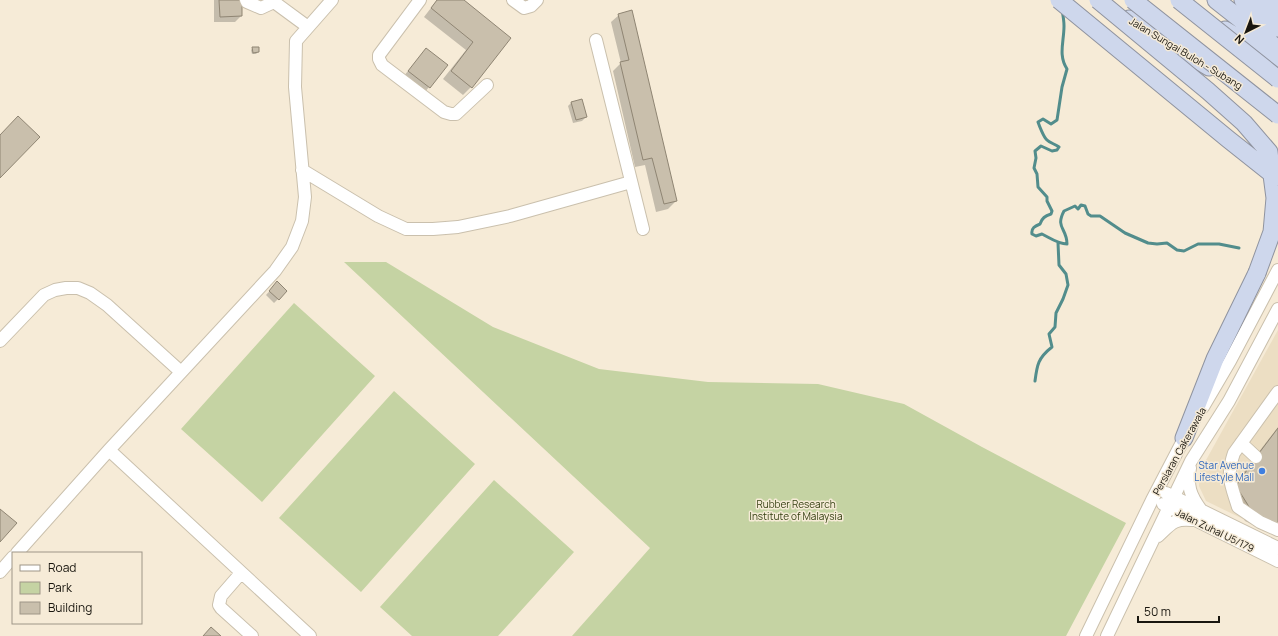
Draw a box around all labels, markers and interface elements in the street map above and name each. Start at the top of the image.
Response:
north arrow [1226,12,1266,52]
street label: Jalan Sungai Buloh - Subang [1127,14,1245,92]
text: N [1231,32,1247,48]
street label: Persiaran Cakerawala [1149,405,1209,497]
place label: Star Avenue Lifestyle Mall [1194,458,1254,484]
marker: Star Avenue Lifestyle Mall [1257,466,1267,476]
park label: Rubber Research Institute of Malaysia [750,497,842,523]
street label: Jalan Zuhal U5/179 [1173,505,1257,555]
legend [12,552,142,624]
text: Road [48,559,76,576]
text: Park [48,579,73,596]
scale bar [1138,598,1219,624]
text: Building [48,599,92,616]
text: 50 m [1144,603,1171,620]

